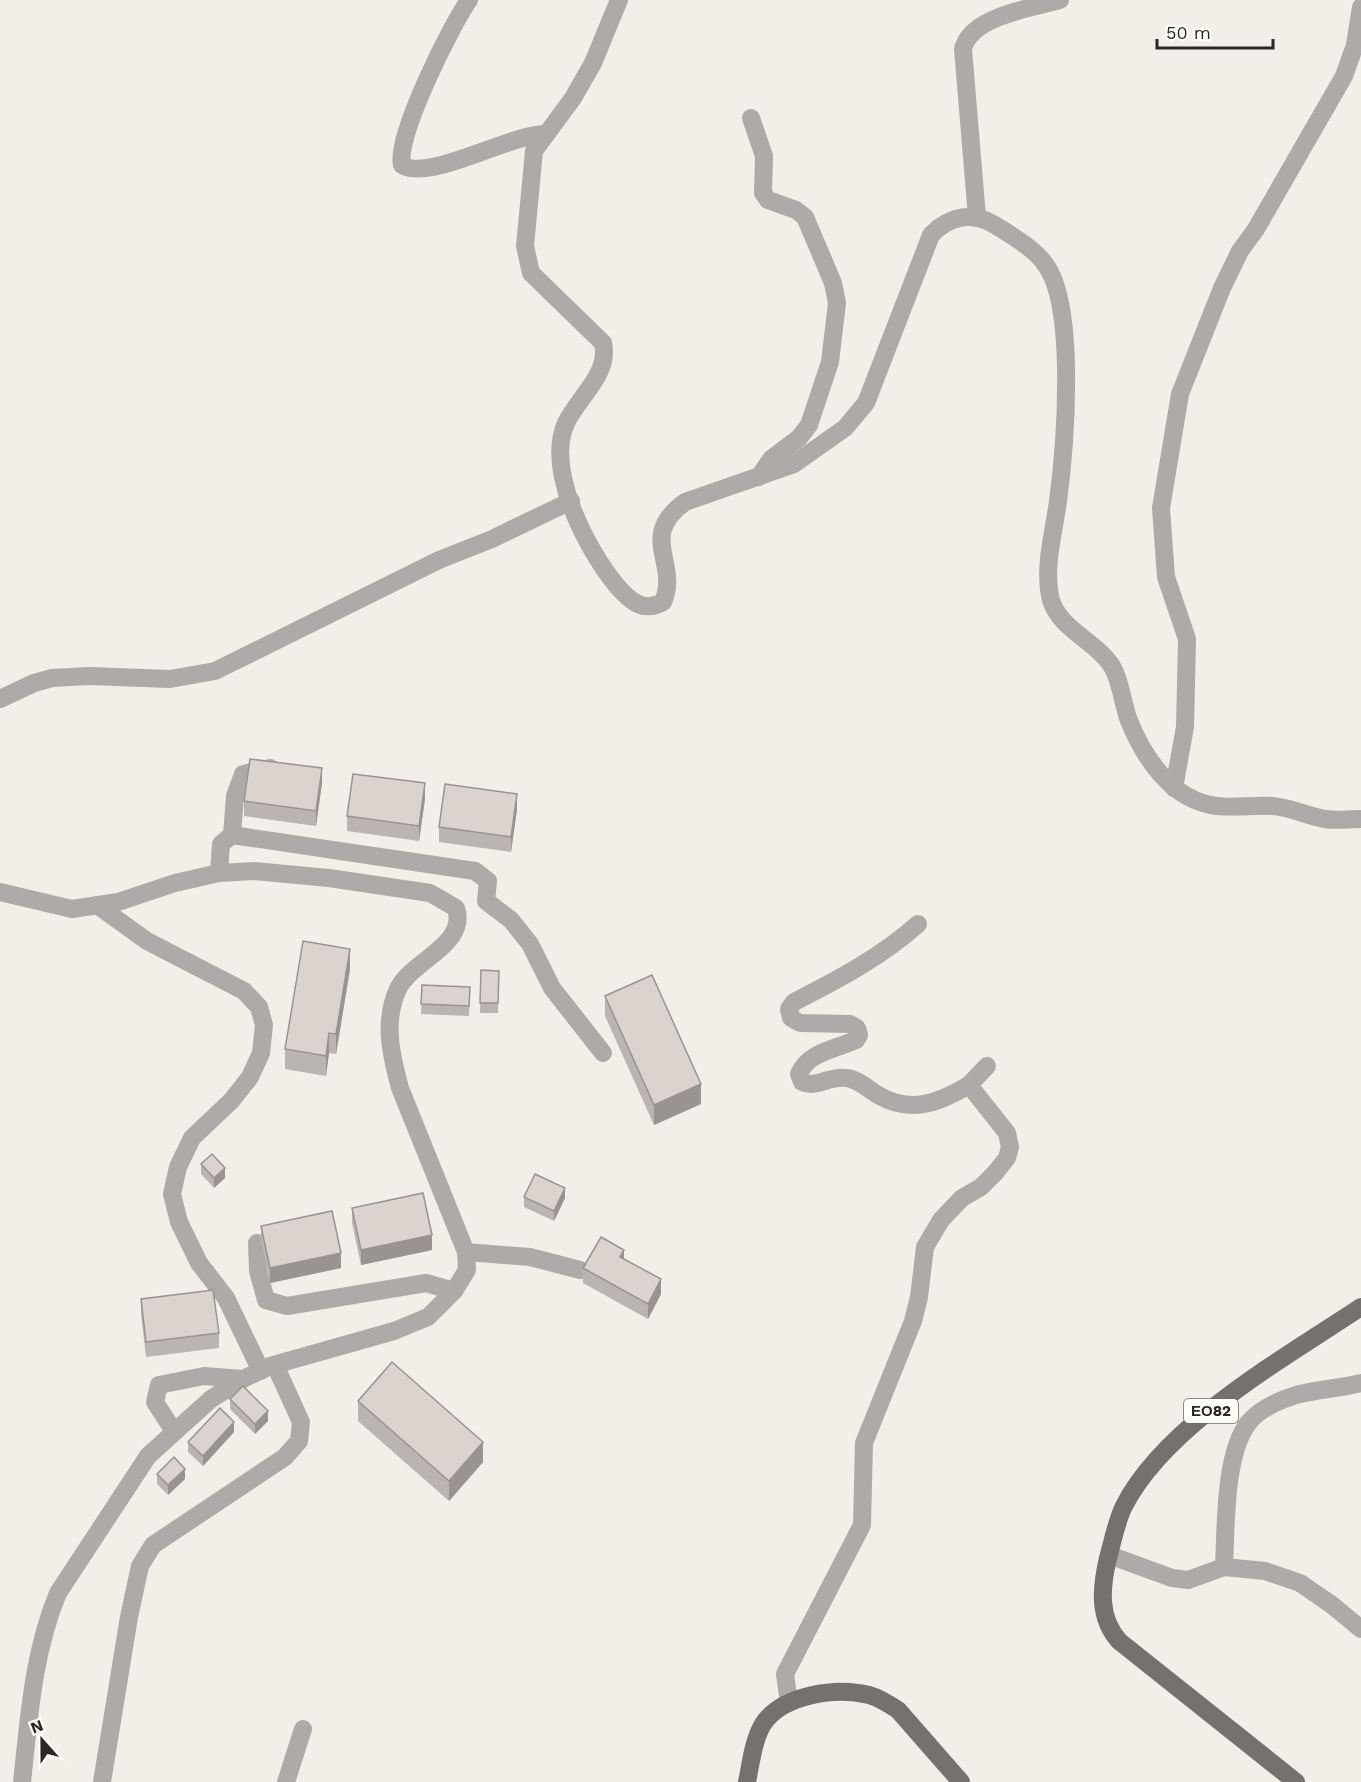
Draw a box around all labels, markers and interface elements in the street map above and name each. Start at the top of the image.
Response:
scale bar [1157,12,1272,50]
text: 50 m [1166,22,1211,43]
road number: ΕΟ82 [1184,1399,1238,1423]
north arrow [12,1710,72,1770]
text: N [28,1715,46,1737]

